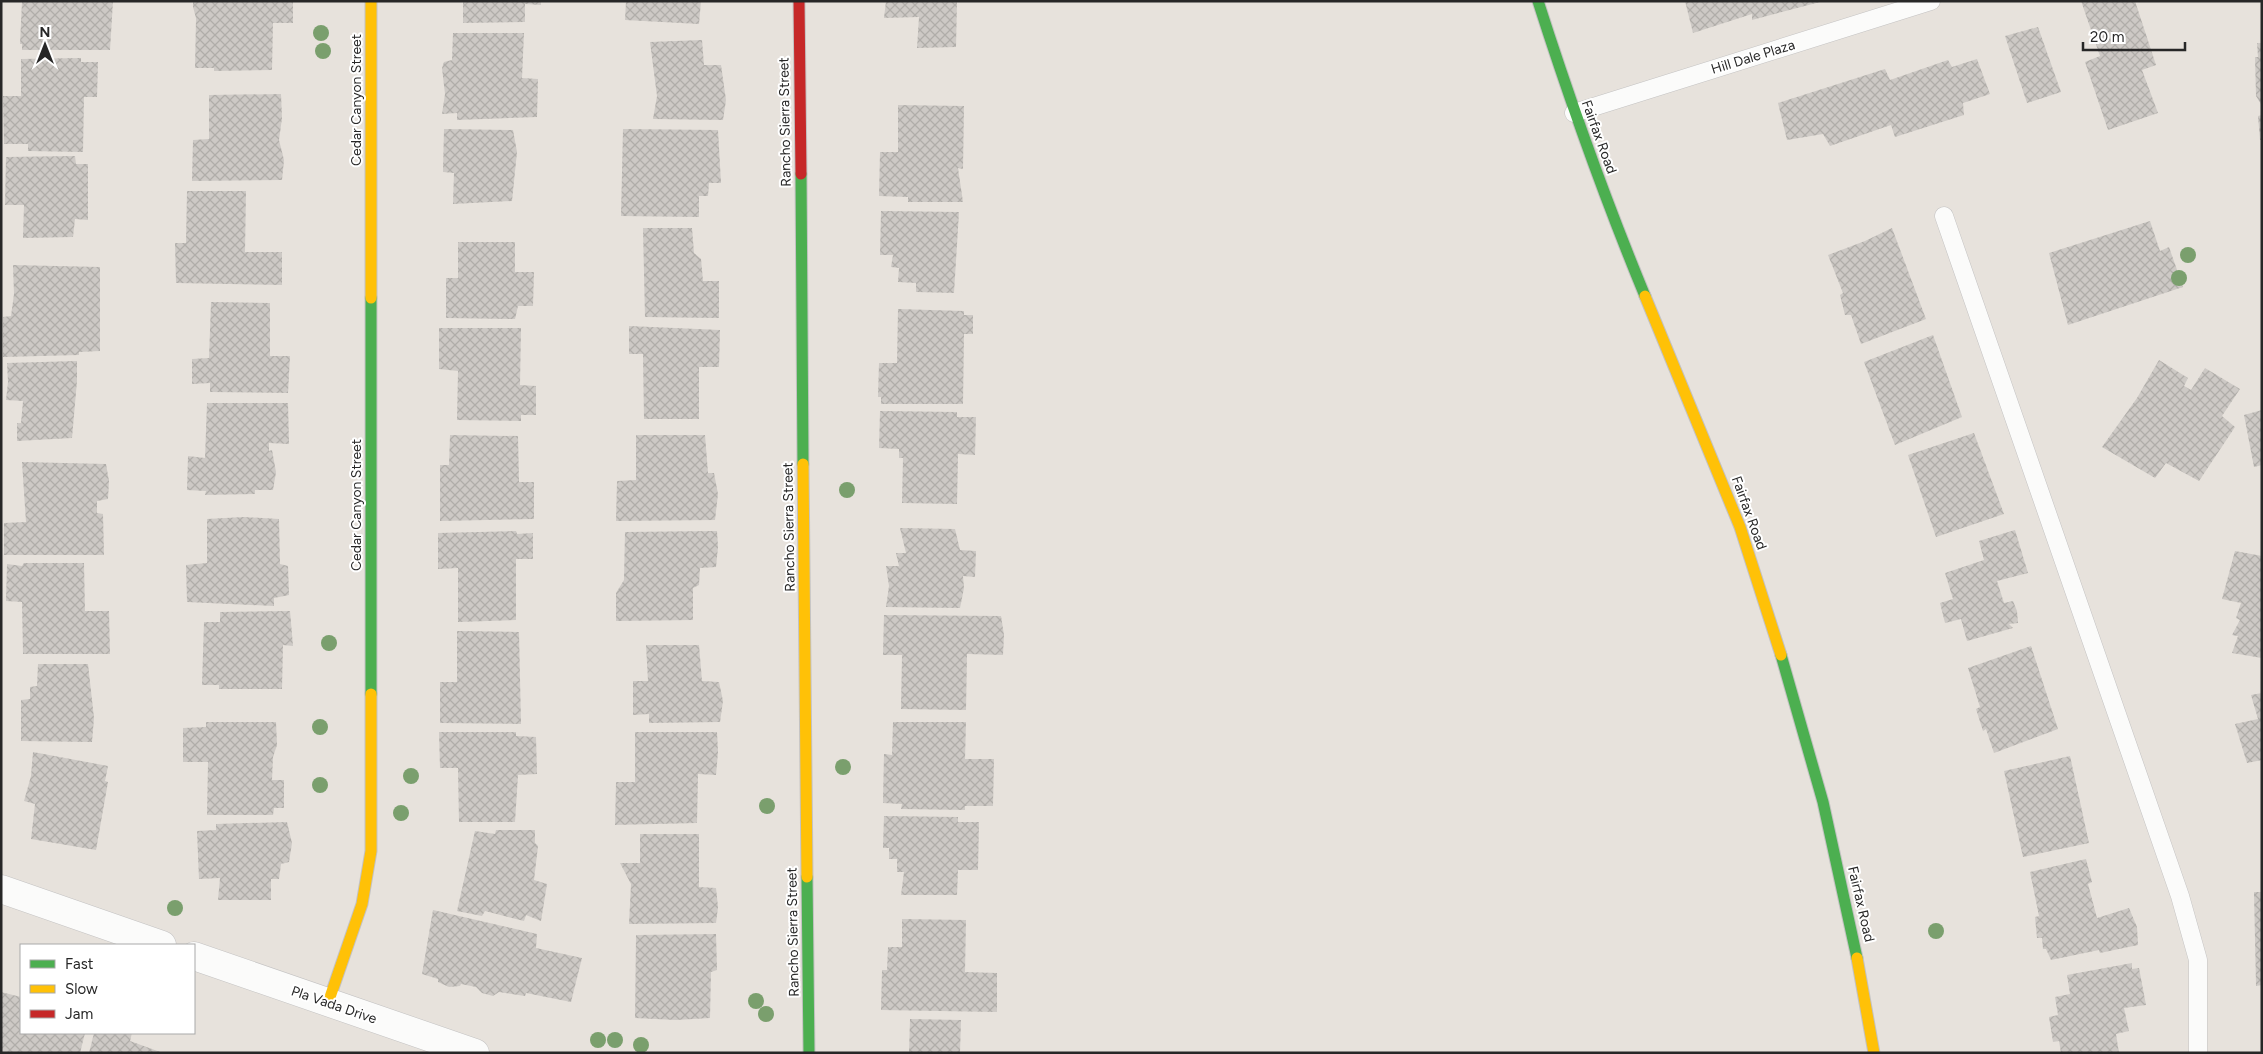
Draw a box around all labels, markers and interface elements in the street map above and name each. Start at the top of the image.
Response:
north arrow [20,20,70,70]
scale bar [2083,20,2186,52]
text: N [40,24,50,41]
text: 20 m [2090,28,2124,46]
street label: Cedar Canyon Street [348,34,365,166]
street label: Hill Dale Plaza [1709,36,1797,78]
street label: Rancho Sierra Street [775,57,795,187]
street label: Fairfax Road [1578,98,1620,176]
street label: Cedar Canyon Street [348,439,365,571]
street label: Rancho Sierra Street [779,462,799,592]
street label: Fairfax Road [1728,474,1770,552]
street label: Fairfax Road [1844,864,1878,944]
street label: Rancho Sierra Street [783,867,803,997]
legend [20,944,195,1034]
text: Fast [65,955,94,973]
text: Slow [65,980,98,998]
street label: Pla Vada Drive [289,982,379,1028]
text: Jam [65,1005,93,1023]

